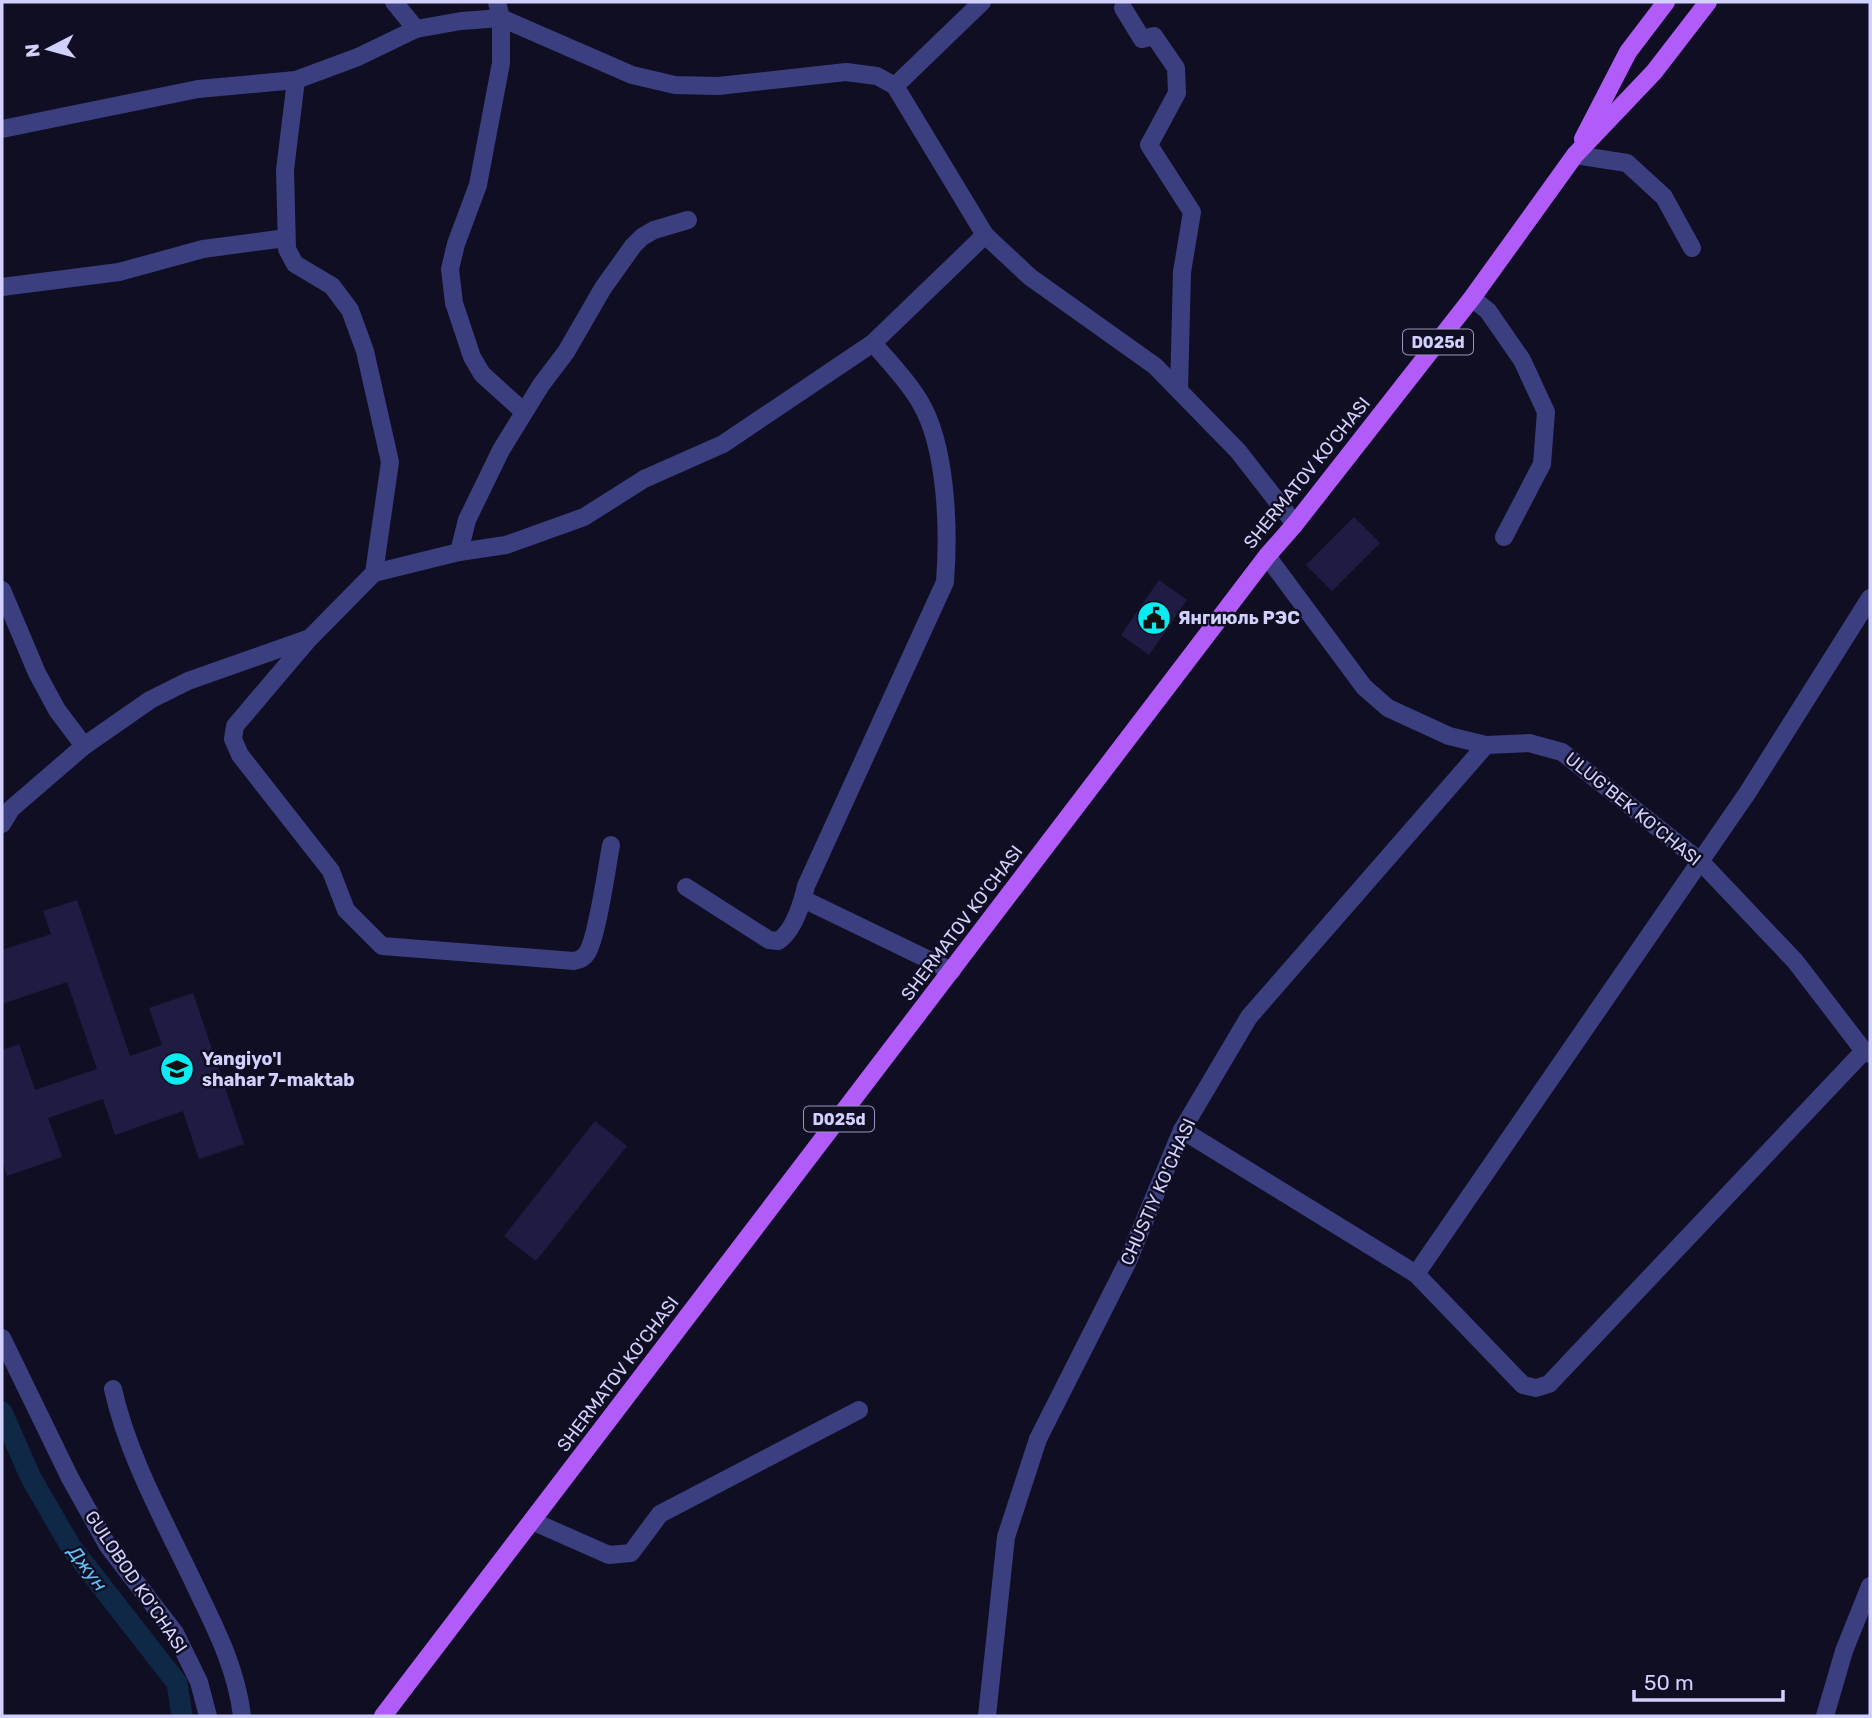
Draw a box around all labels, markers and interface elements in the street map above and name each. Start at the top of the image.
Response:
north arrow [14,14,84,84]
text: N [20,43,45,59]
road number: D025d [1403,330,1473,354]
street label: SHERMATOV KO'CHASI [1239,393,1375,553]
public building icon: Янгиюль РЭС [1135,599,1173,637]
place label: Янгиюль РЭС [1178,607,1300,629]
street label: ULUG'BEK KO'CHASI [1561,747,1705,871]
street label: SHERMATOV KO'CHASI [896,841,1028,1005]
place label: Yangiyo'l shahar 7-maktab [202,1048,355,1091]
school or university icon: Yangiyo'l shahar 7-maktab [158,1050,196,1088]
road number: D025d [804,1106,874,1132]
street label: CHUSTIY KO'CHASI [1116,1115,1200,1269]
street label: SHERMATOV KO'CHASI [552,1292,684,1456]
street label: GULOBOD KO'CHASI [80,1507,192,1657]
water label: Джун [62,1539,112,1596]
scale bar [1634,1658,1783,1702]
text: 50 m [1644,1670,1694,1695]

